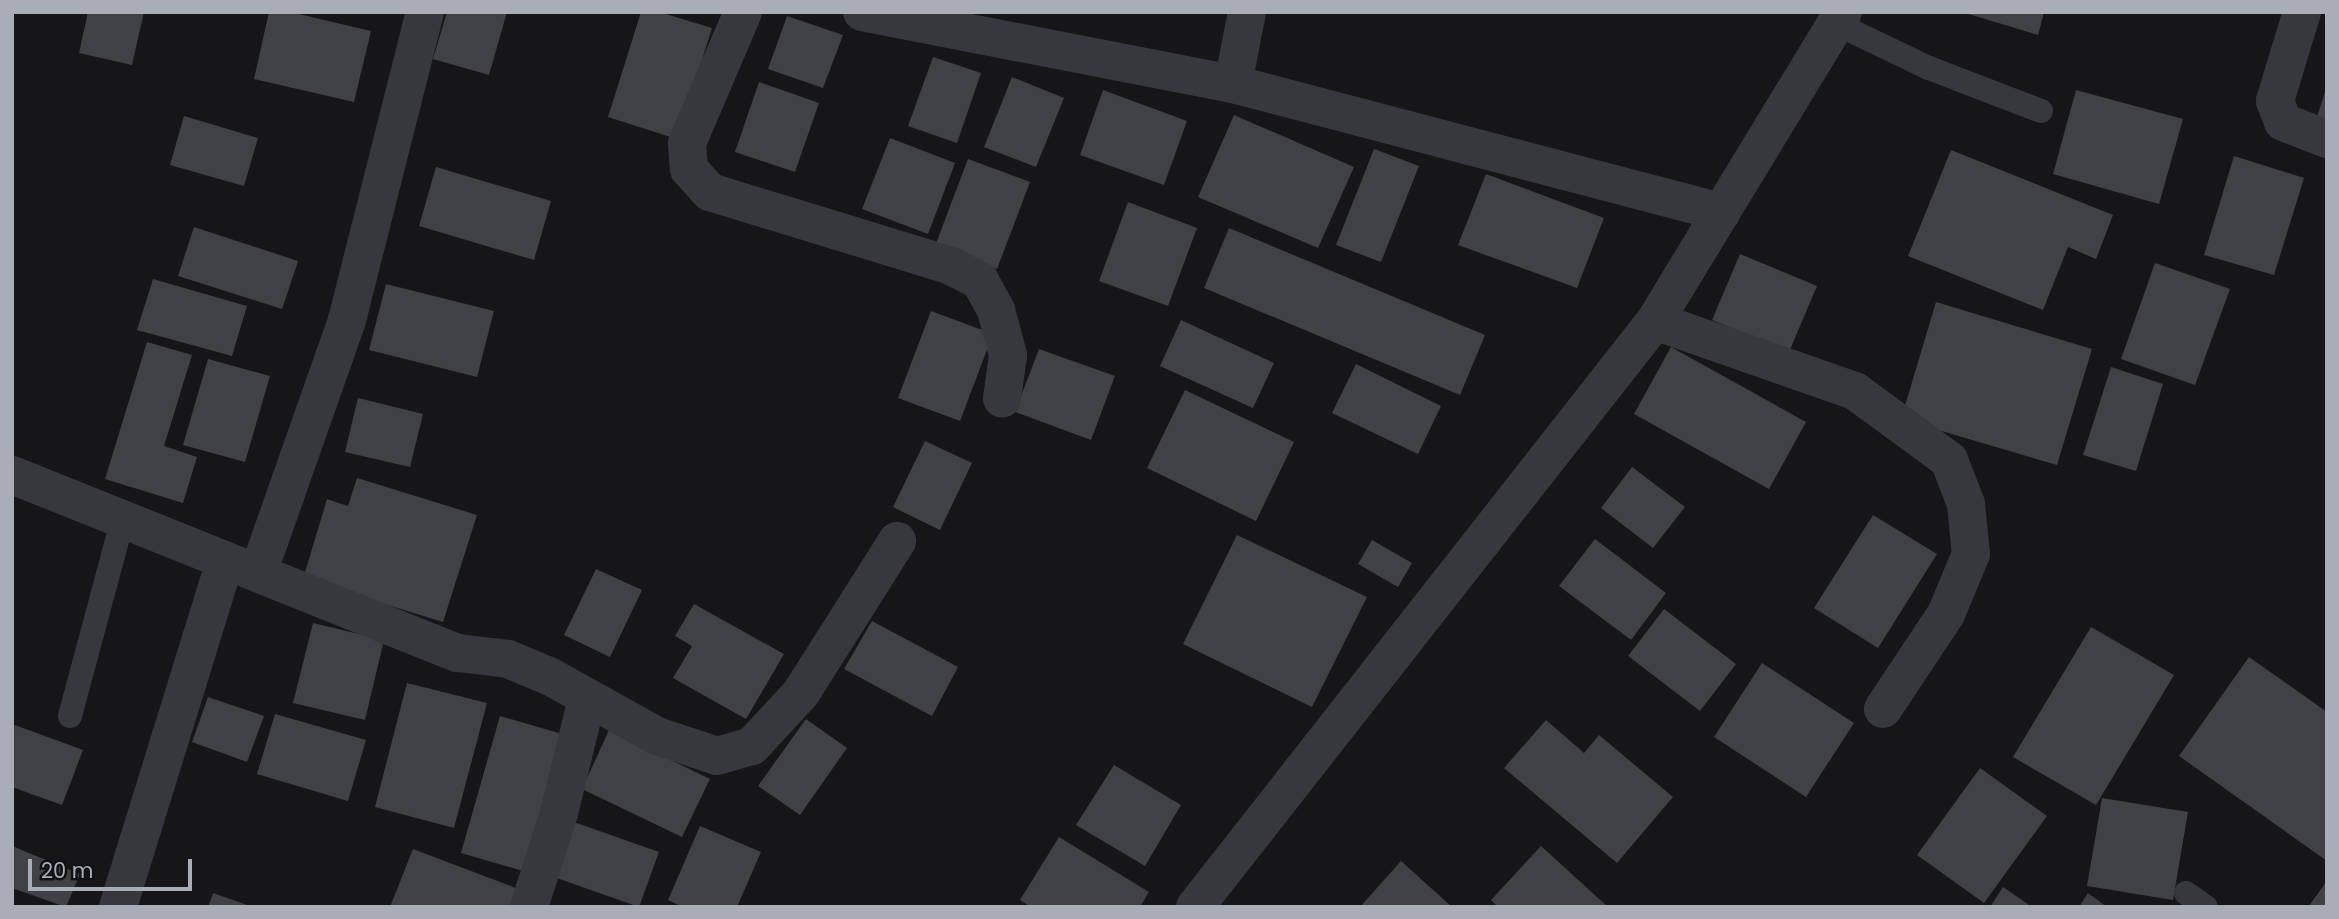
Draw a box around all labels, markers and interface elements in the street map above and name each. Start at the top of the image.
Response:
scale bar [32,846,196,890]
text: 20 m [41,856,94,885]

